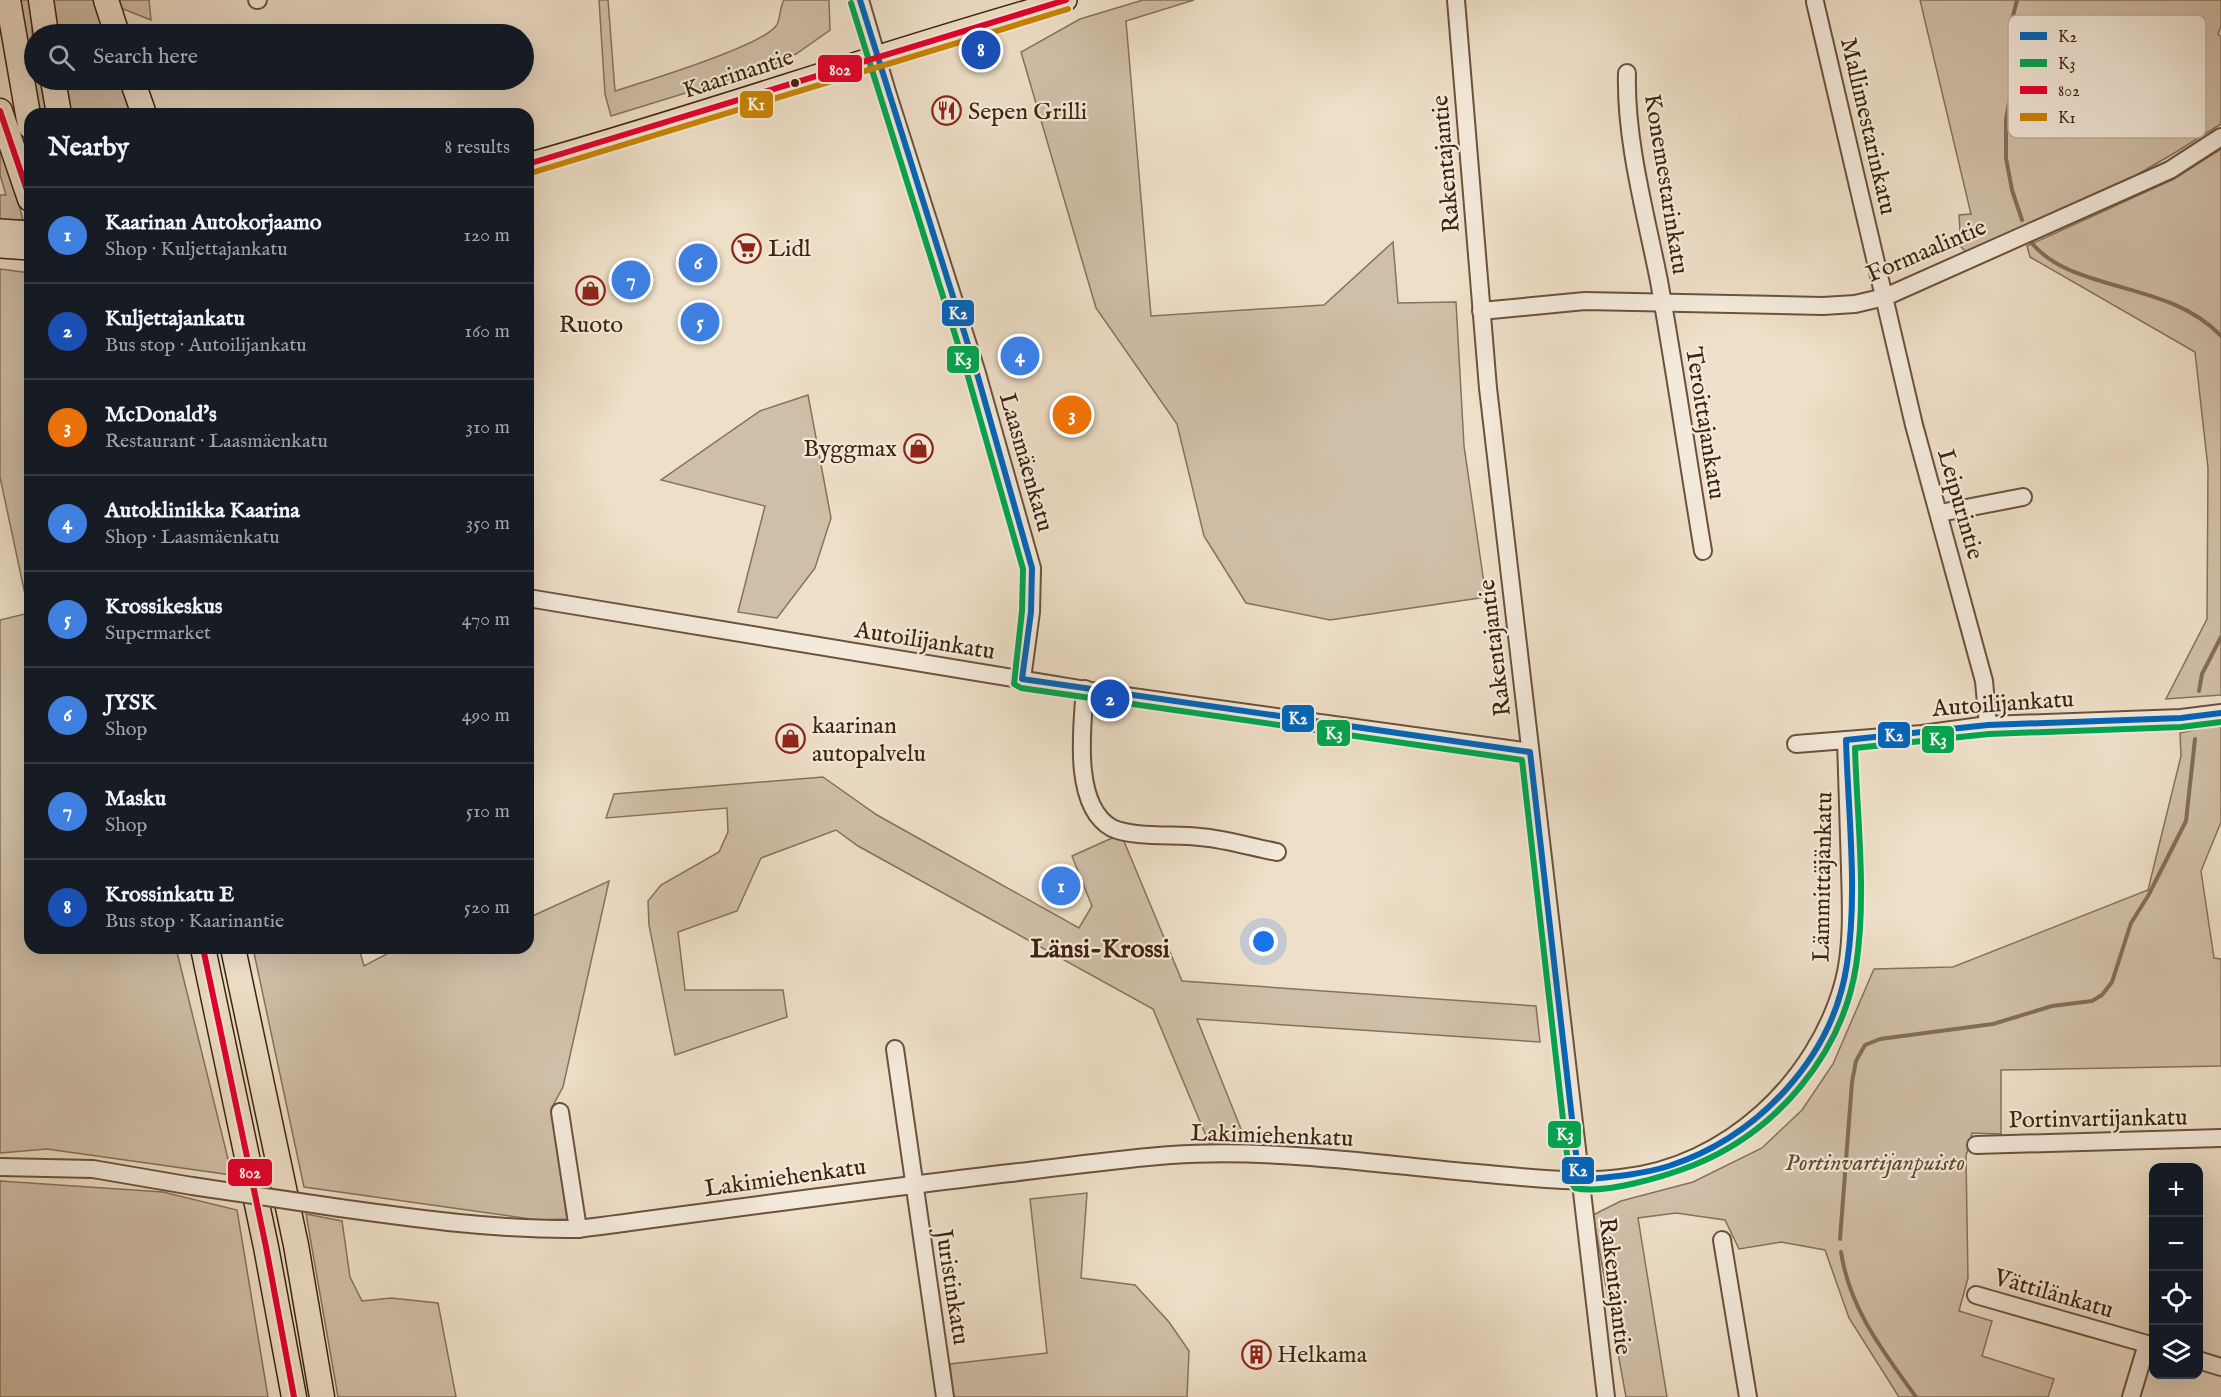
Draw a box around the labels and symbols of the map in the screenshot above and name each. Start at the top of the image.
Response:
legend [2008,15,2206,138]
pin: 8 [962,28,1000,72]
text: K2 [2058,28,2077,48]
street label: Mallimestarinkatu [1832,35,1903,218]
street label: Kaarinantie [679,42,798,107]
line badge: 802 [817,54,863,83]
text: K3 [2058,55,2076,75]
text: 802 [829,61,851,81]
unlabelled marker [789,77,801,89]
text: 802 [2058,82,2080,102]
line badge: K1 [739,90,774,119]
street label: Konemestarinkatu [1636,92,1695,277]
street label: Rakentajantie [1425,94,1468,234]
restaurant icon: Sepen Grilli [931,95,963,127]
text: K1 [747,96,765,116]
place label: Sepen Grilli [968,97,1087,128]
text: K1 [2058,109,2076,129]
street label: Formaalintie [1862,212,1991,291]
supermarket icon: Lidl [731,232,763,264]
place label: Lidl [768,234,811,265]
pin: 6 [678,240,718,286]
pin: 7 [612,258,650,302]
shop icon: Ruoto [575,275,607,307]
line badge: K2 [941,299,975,327]
pin: 5 [680,300,720,344]
text: K2 [948,305,968,325]
place label: Ruoto [559,310,623,341]
pin: 4 [1000,334,1040,378]
line badge: K3 [946,345,980,374]
street label: Teroittajankatu [1677,345,1732,502]
text: K3 [954,351,972,371]
street label: Laasmäenkatu [991,389,1060,535]
pin: 3 [1052,392,1092,438]
shop icon: Byggmax [902,432,934,464]
place label: Byggmax [803,434,897,465]
street label: Leipurintie [1929,446,1990,563]
street label: Rakentajantie [1472,577,1519,718]
street label: Autoilijankatu [851,615,997,668]
pin: 2 [1090,676,1130,722]
street label: Autoilijankatu [1930,684,2075,725]
line badge: K2 [1281,704,1315,733]
text: K2 [1288,710,1308,730]
place label: kaarinan autopalvelu [812,711,926,770]
line badge: K3 [1316,719,1351,747]
line badge: K2 [1877,721,1911,749]
shop icon: kaarinan autopalvelu [775,723,807,755]
text: K3 [1325,725,1343,745]
line badge: K3 [1921,725,1955,754]
text: K2 [1884,727,1904,747]
text: K3 [1929,731,1947,751]
street label: Lämmittäjänkatu [1807,792,1840,963]
pin: 1 [1042,864,1080,908]
your location [1249,927,1278,956]
district label: Länsi-Krossi [1030,933,1170,966]
street label: Portinvartijankatu [2008,1102,2188,1137]
street label: Lakimiehenkatu [1190,1118,1354,1155]
line badge: K3 [1547,1120,1582,1149]
text: K3 [1556,1126,1574,1146]
park label: Portinvartijanpuisto [1785,1148,1965,1179]
street label: Lakimiehenkatu [702,1152,868,1205]
line badge: K2 [1561,1156,1595,1185]
line badge: 802 [227,1158,273,1187]
text: K2 [1568,1162,1588,1182]
text: 802 [239,1164,261,1184]
street label: Rakentajantie [1591,1216,1638,1357]
street label: Juristinkatu [927,1224,976,1347]
street label: Vättilänkatu [1989,1262,2117,1326]
building icon: Helkama [1240,1338,1272,1370]
place label: Helkama [1277,1340,1368,1371]

